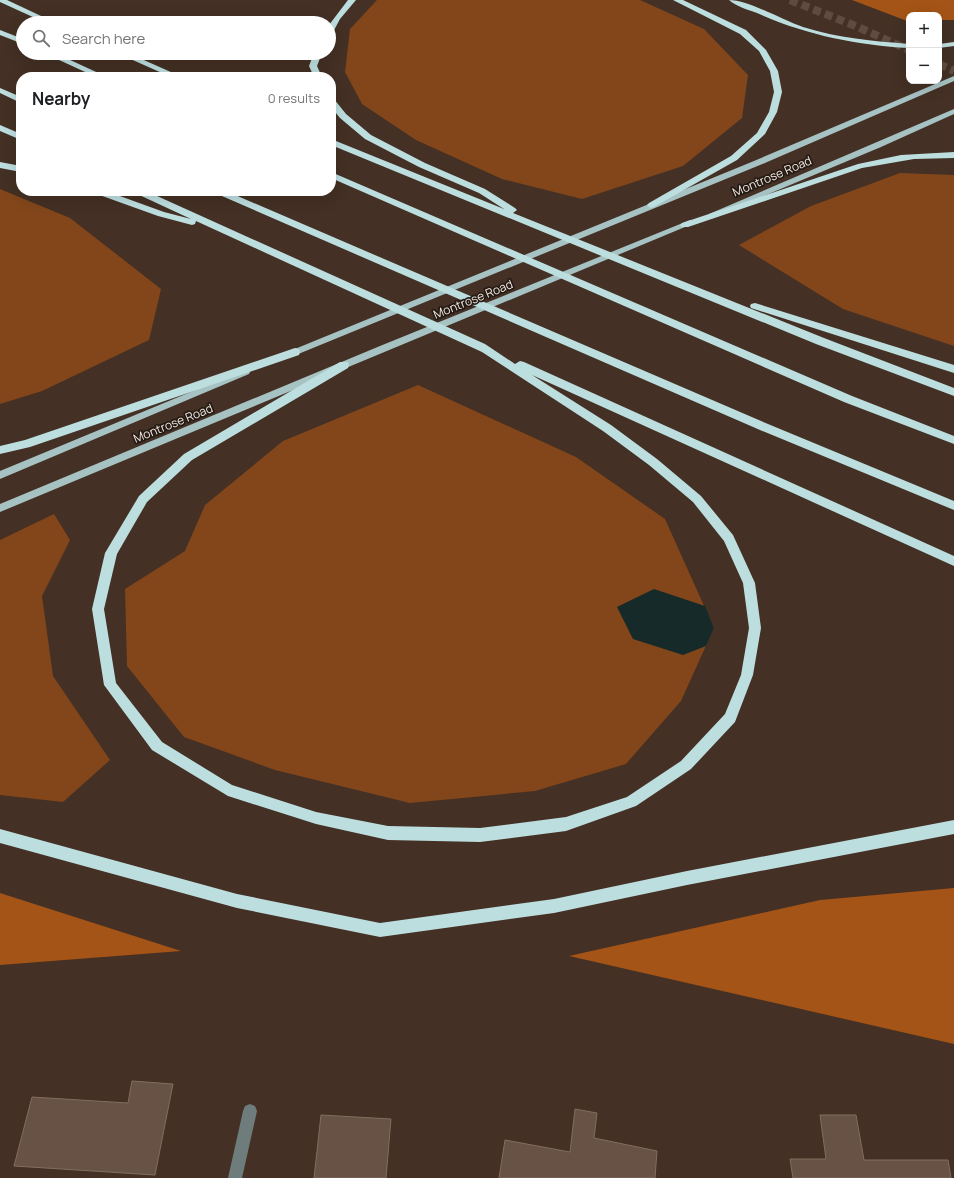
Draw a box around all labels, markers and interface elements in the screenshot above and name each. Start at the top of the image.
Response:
map controls [906,12,942,84]
button: + [906,12,942,48]
search box [16,16,336,60]
icon: search [30,27,52,49]
text: Search here [62,28,145,49]
button: − [906,48,942,84]
text: Nearby [32,87,90,110]
text: 0 results [268,89,320,107]
street label: Montrose Road [730,152,814,200]
street label: Montrose Road [431,275,515,323]
street label: Montrose Road [131,399,215,447]

